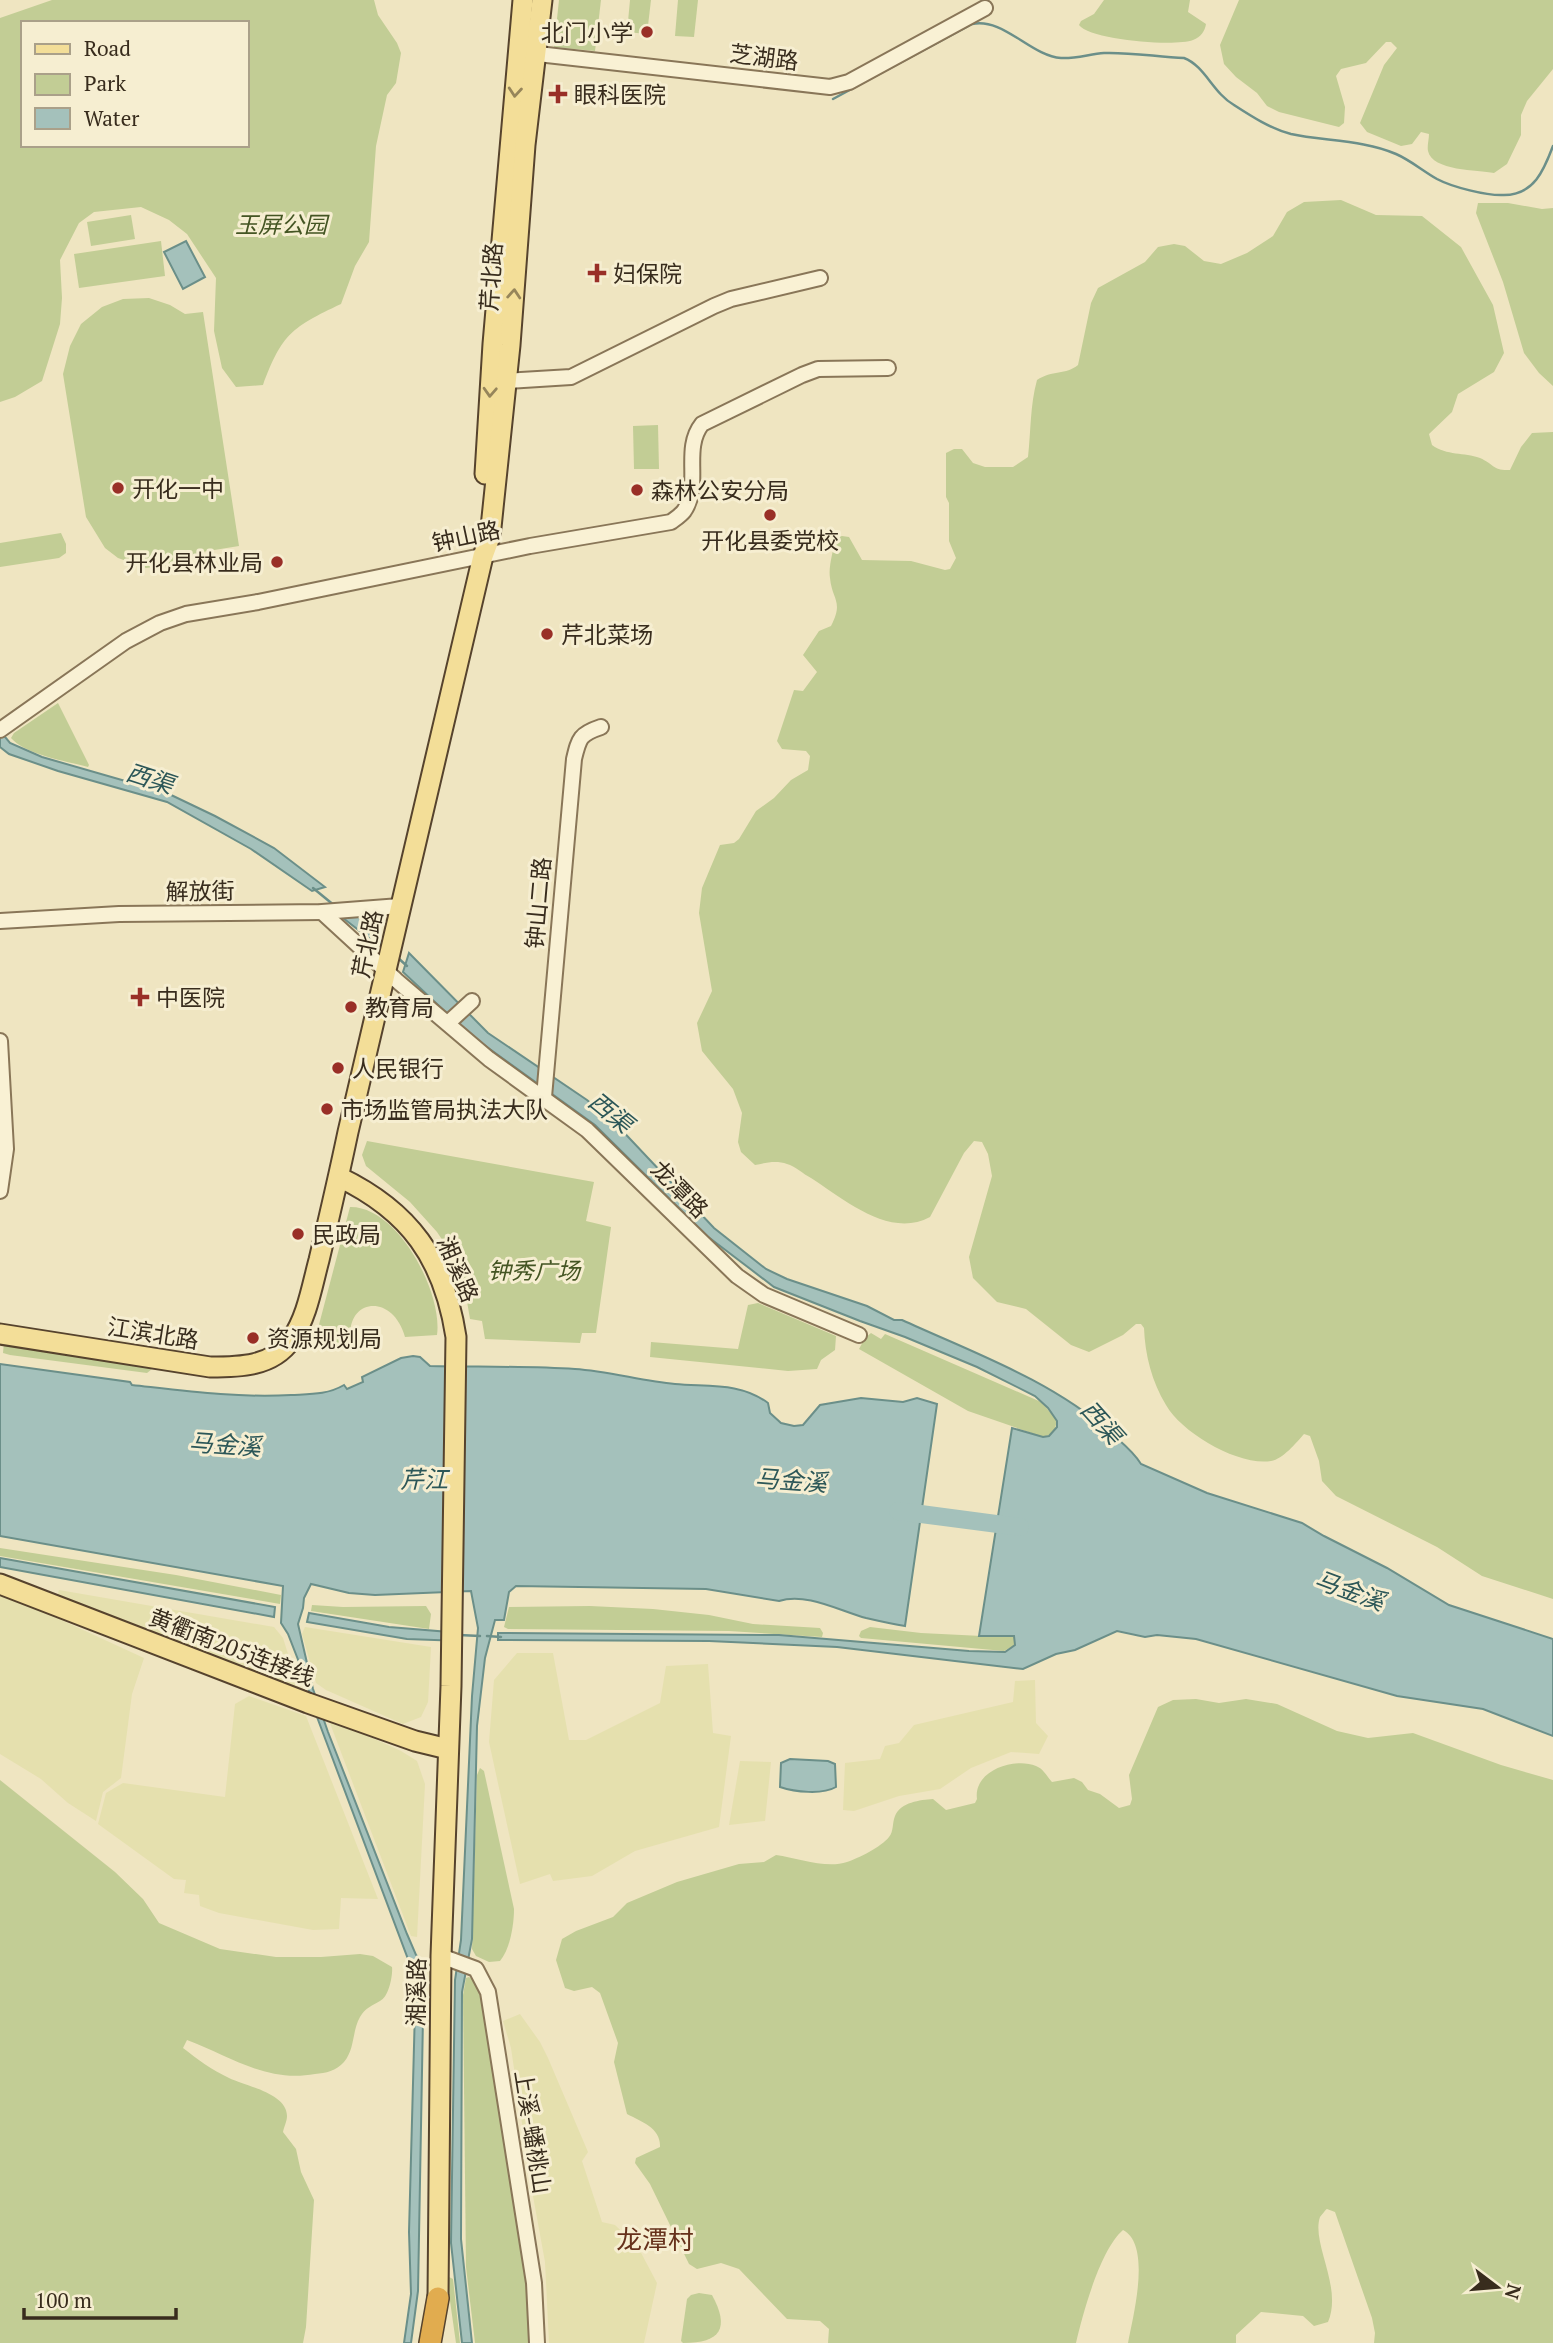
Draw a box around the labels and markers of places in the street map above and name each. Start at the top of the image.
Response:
place label: 北门小学 [541,17,633,48]
marker: 北门小学 [639,24,655,40]
place label: 眼科医院 [574,79,666,110]
marker: 眼科医院 [548,84,568,104]
place label: 妇保院 [613,258,682,289]
marker: 妇保院 [587,263,607,283]
place label: 开化一中 [132,473,224,504]
place label: 森林公安分局 [651,475,789,506]
marker: 开化一中 [110,480,126,496]
marker: 森林公安分局 [629,482,645,498]
marker: 开化县委党校 [762,507,778,523]
place label: 开化县委党校 [701,525,839,556]
place label: 开化县林业局 [125,547,263,578]
marker: 开化县林业局 [269,554,285,570]
place label: 芹北菜场 [561,619,653,650]
marker: 芹北菜场 [539,626,555,642]
place label: 中医院 [156,982,225,1013]
marker: 中医院 [130,987,150,1007]
place label: 教育局 [365,992,434,1023]
marker: 教育局 [343,999,359,1015]
place label: 人民银行 [352,1053,444,1084]
marker: 人民银行 [330,1060,346,1076]
place label: 市场监管局执法大队 [341,1094,548,1125]
marker: 市场监管局执法大队 [319,1101,335,1117]
place label: 民政局 [312,1219,381,1250]
marker: 民政局 [290,1226,306,1242]
place label: 资源规划局 [267,1323,382,1354]
marker: 资源规划局 [245,1330,261,1346]

